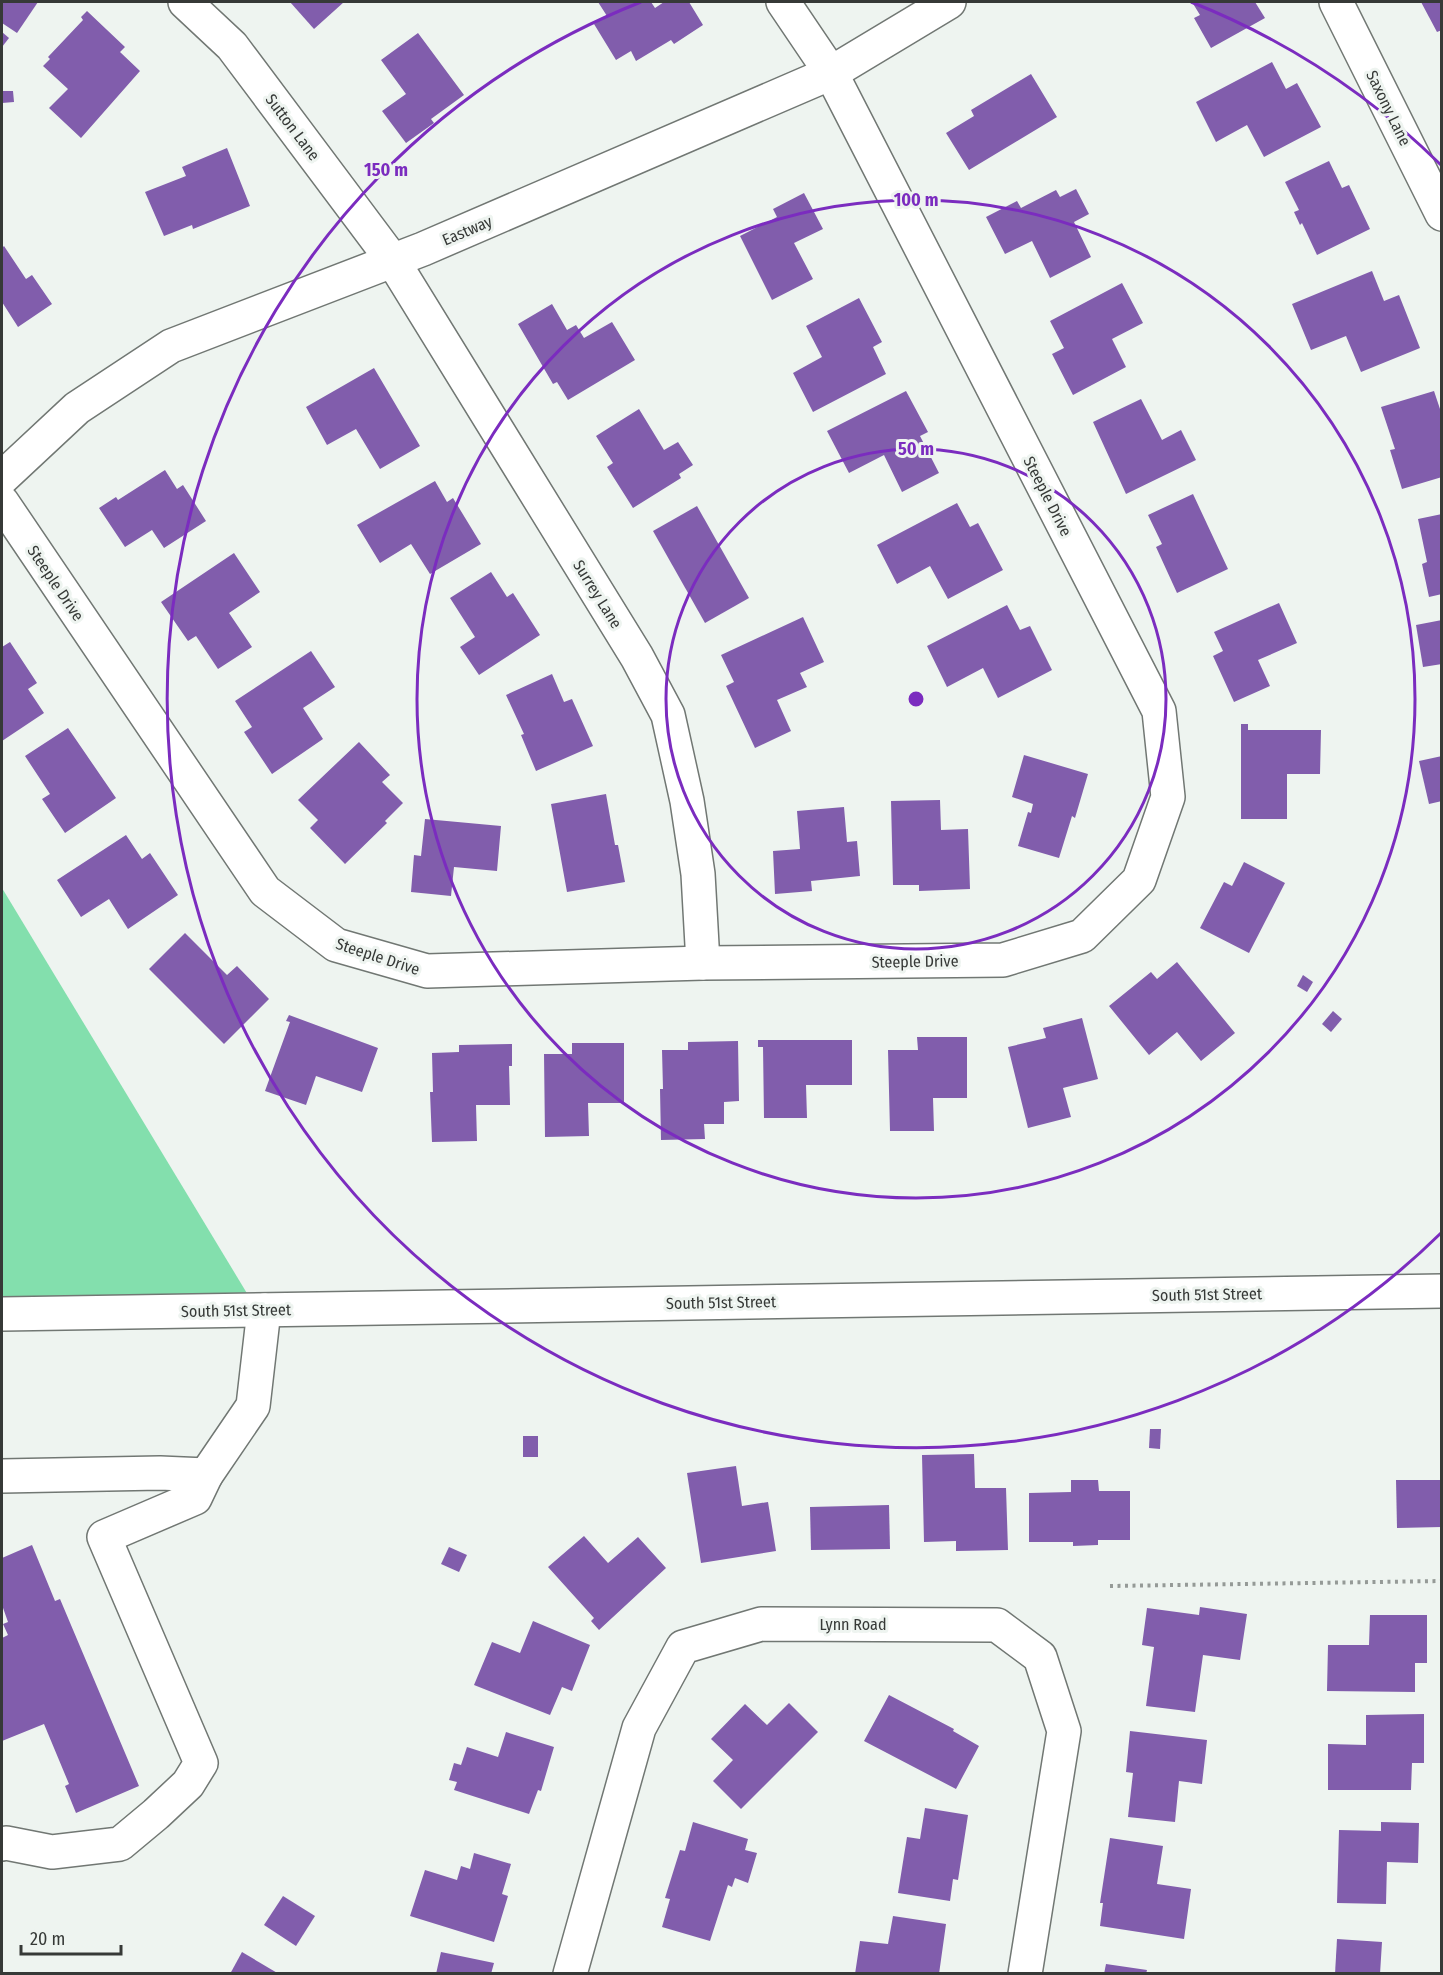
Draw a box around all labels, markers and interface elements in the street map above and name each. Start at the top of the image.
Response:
street label: Saxony Lane [1362,67,1415,149]
street label: Sutton Lane [261,90,324,164]
text: 150 m [364,159,408,181]
text: 100 m [894,189,938,211]
street label: Eastway [439,211,496,249]
text: 50 m [898,438,934,460]
street label: Steeple Drive [1019,453,1076,539]
street label: Steeple Drive [23,542,88,625]
street label: Surrey Lane [569,557,626,632]
centre of rings [906,689,926,709]
street label: Steeple Drive [334,934,422,979]
street label: Steeple Drive [871,951,959,972]
street label: South 51st Street [1152,1284,1263,1305]
street label: South 51st Street [666,1292,777,1313]
street label: South 51st Street [181,1300,292,1321]
street label: Lynn Road [820,1615,886,1634]
scale bar [21,1918,122,1956]
text: 20 m [30,1928,65,1950]

